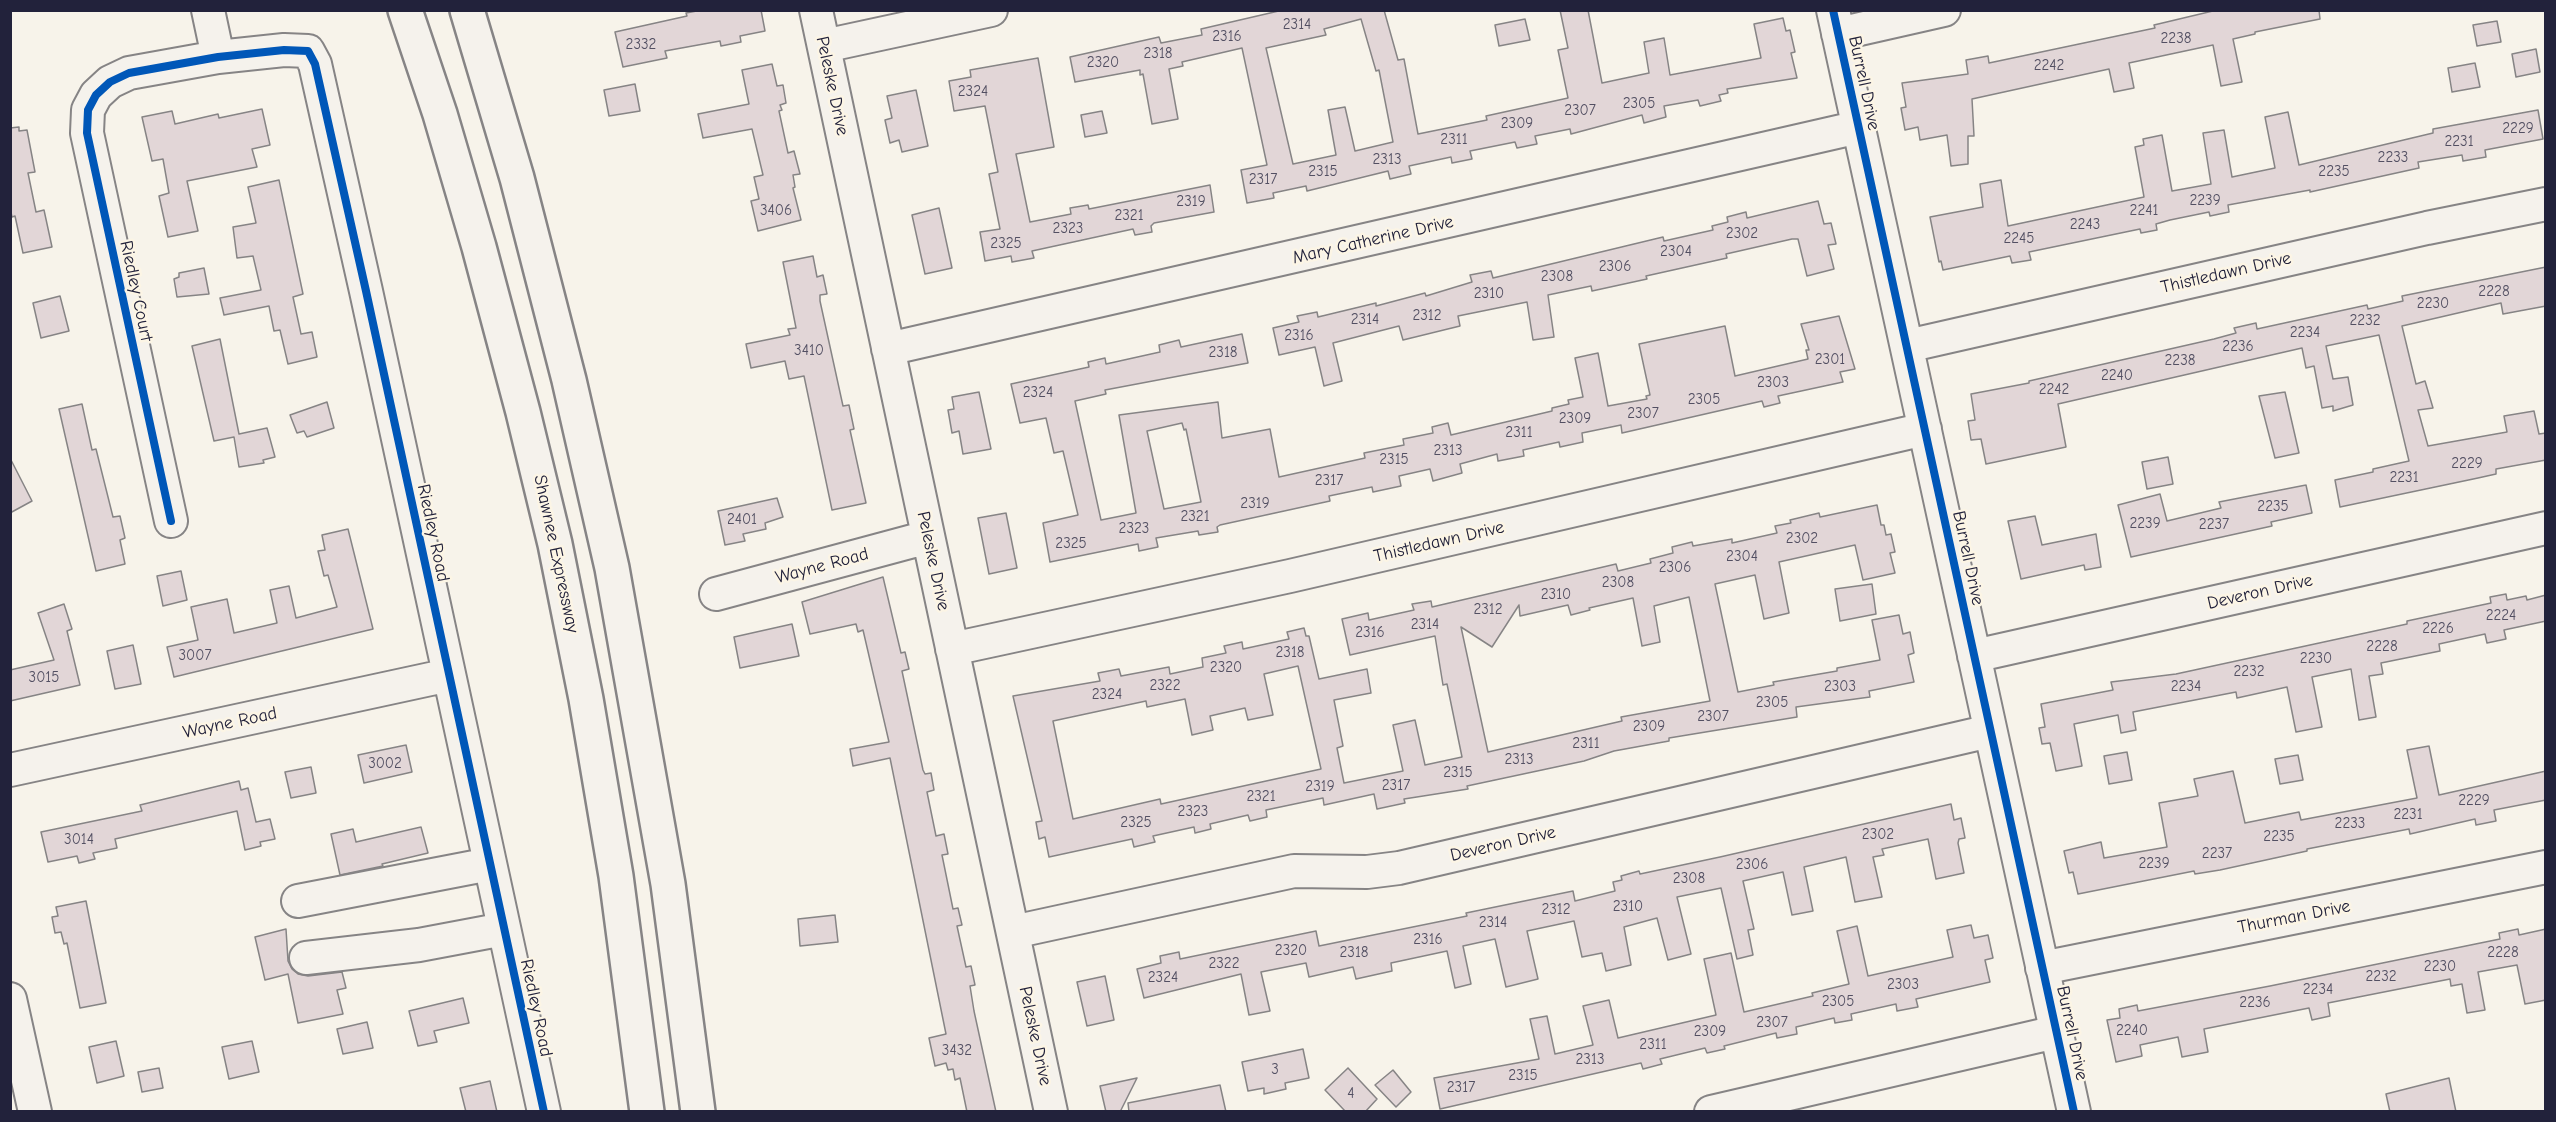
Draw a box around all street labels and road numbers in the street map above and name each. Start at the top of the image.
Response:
street label: Peleske Drive [811,34,853,138]
street label: Burrell Drive [1843,34,1885,132]
street label: Mary Catherine Drive [1290,211,1456,269]
street label: Riedley Court [115,239,157,343]
street label: Thistledawn Drive [2159,248,2293,298]
street label: Shawnee Expressway [529,473,583,635]
street label: Riedley Road [412,482,454,584]
street label: Peleske Drive [912,509,954,613]
street label: Burrell Drive [1947,509,1989,607]
street label: Thistledawn Drive [1372,517,1506,567]
street label: Wayne Road [773,543,871,589]
street label: Deveron Drive [2205,569,2315,615]
street label: Wayne Road [181,703,279,743]
street label: Deveron Drive [1448,821,1558,867]
street label: Thurman Drive [2236,895,2352,939]
street label: Riedley Road [515,957,557,1059]
street label: Peleske Drive [1014,984,1056,1088]
street label: Burrell Drive [2051,984,2093,1082]

